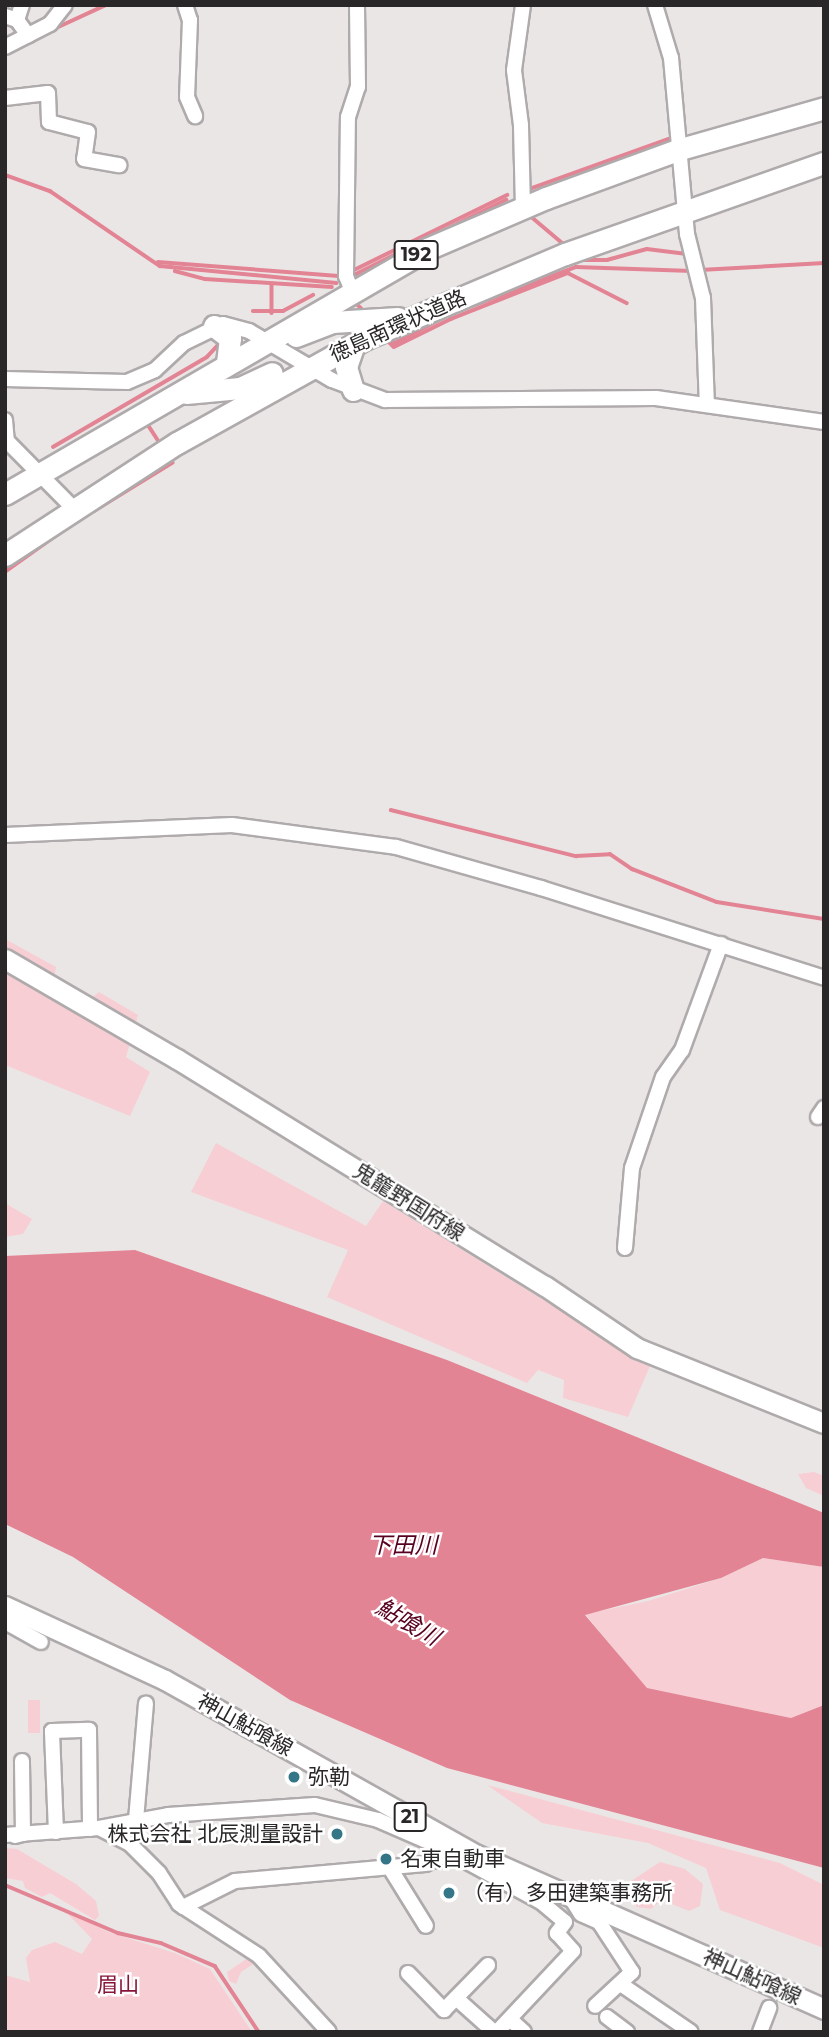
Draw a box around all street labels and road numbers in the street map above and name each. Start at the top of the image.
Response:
road number: 192 [393,240,439,270]
street label: 徳島南環状道路 [326,285,470,367]
street label: 鬼籠野国府線 [349,1158,469,1246]
street label: 神山鮎喰線 [193,1689,297,1761]
road number: 21 [392,1801,428,1832]
street label: 神山鮎喰線 [699,1944,805,2010]

